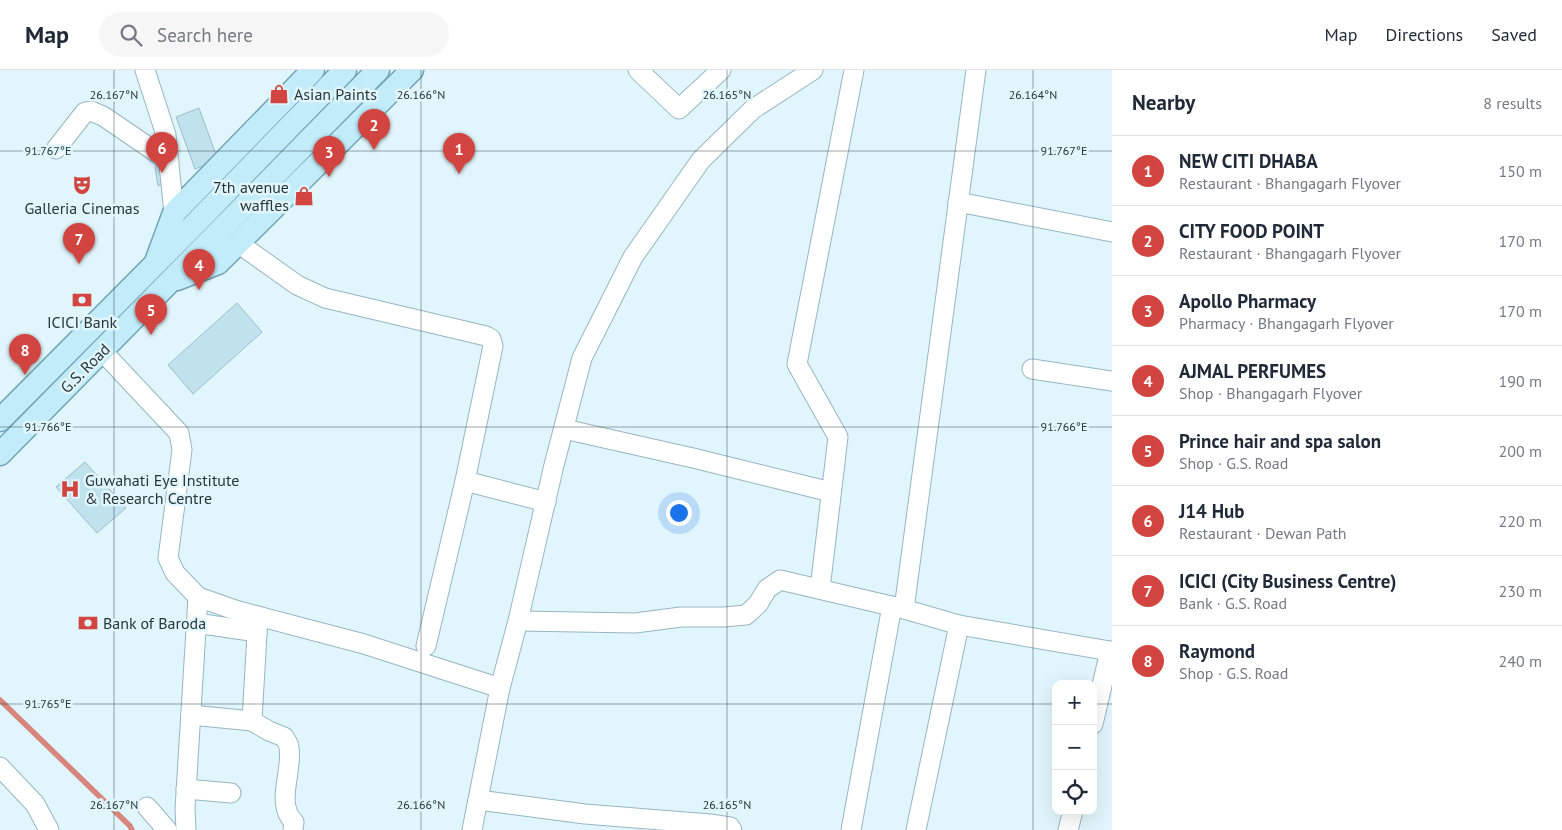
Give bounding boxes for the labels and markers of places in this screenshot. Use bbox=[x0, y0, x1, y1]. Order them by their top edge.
shop icon: Asian Paints bbox=[268, 83, 290, 105]
place label: Asian Paints bbox=[294, 84, 377, 104]
pin: 2 bbox=[358, 109, 390, 150]
pin: 6 bbox=[146, 132, 178, 173]
pin: 1 bbox=[443, 133, 475, 174]
pin: 3 bbox=[313, 136, 345, 177]
theatre icon: Galleria Cinemas bbox=[71, 174, 93, 196]
place label: 7th avenue waffles bbox=[213, 177, 289, 215]
shop icon: 7th avenue waffles bbox=[293, 185, 315, 207]
place label: Galleria Cinemas bbox=[24, 198, 140, 218]
pin: 7 bbox=[63, 223, 95, 264]
pin: 4 bbox=[183, 249, 215, 290]
bank icon: ICICI Bank bbox=[71, 289, 93, 311]
pin: 5 bbox=[135, 294, 167, 335]
place label: ICICI Bank bbox=[47, 312, 117, 332]
pin: 8 bbox=[9, 334, 41, 375]
place label: Guwahati Eye Institute & Research Centre bbox=[85, 470, 239, 508]
hospital icon: Guwahati Eye Institute & Research Centre bbox=[59, 478, 81, 500]
bank icon: Bank of Baroda bbox=[77, 612, 99, 634]
place label: Bank of Baroda bbox=[103, 613, 206, 633]

